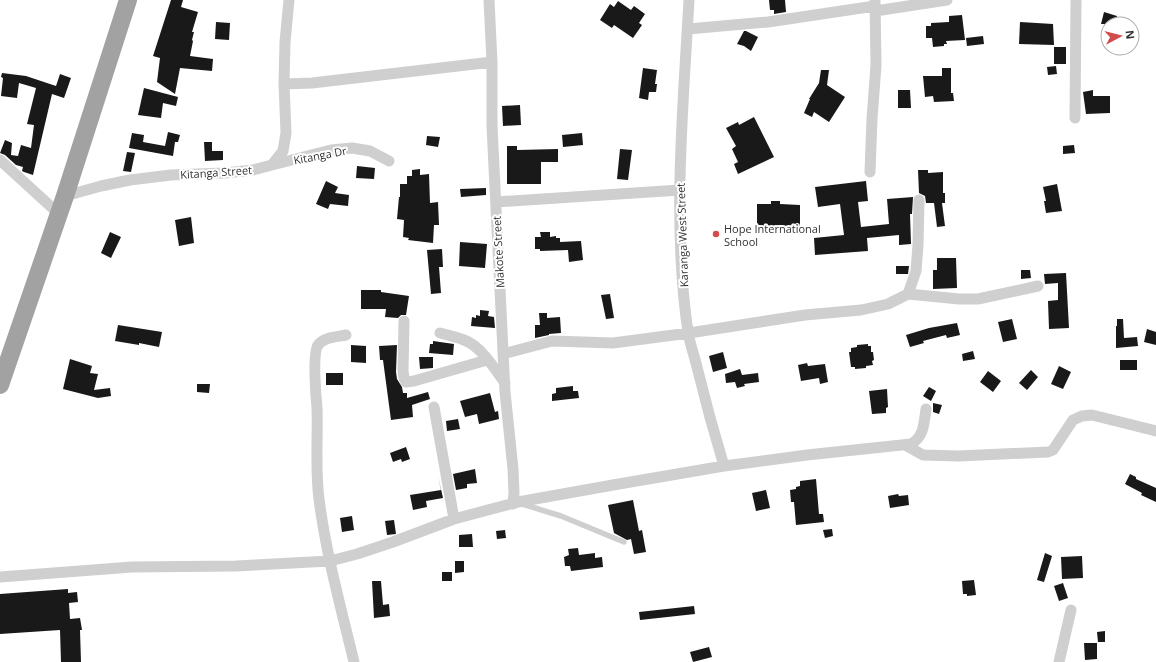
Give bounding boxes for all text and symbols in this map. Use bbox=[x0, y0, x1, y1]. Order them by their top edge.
north arrow bbox=[1100, 16, 1140, 56]
text: N bbox=[1122, 29, 1138, 40]
street label: Kitanga Dr bbox=[292, 142, 348, 167]
street label: Kitanga Street bbox=[180, 162, 252, 182]
street label: Karanga West Street bbox=[673, 183, 691, 287]
street label: Makote Street bbox=[489, 216, 507, 288]
place label: Hope International School bbox=[724, 221, 821, 249]
marker: Hope International School bbox=[711, 229, 721, 239]

